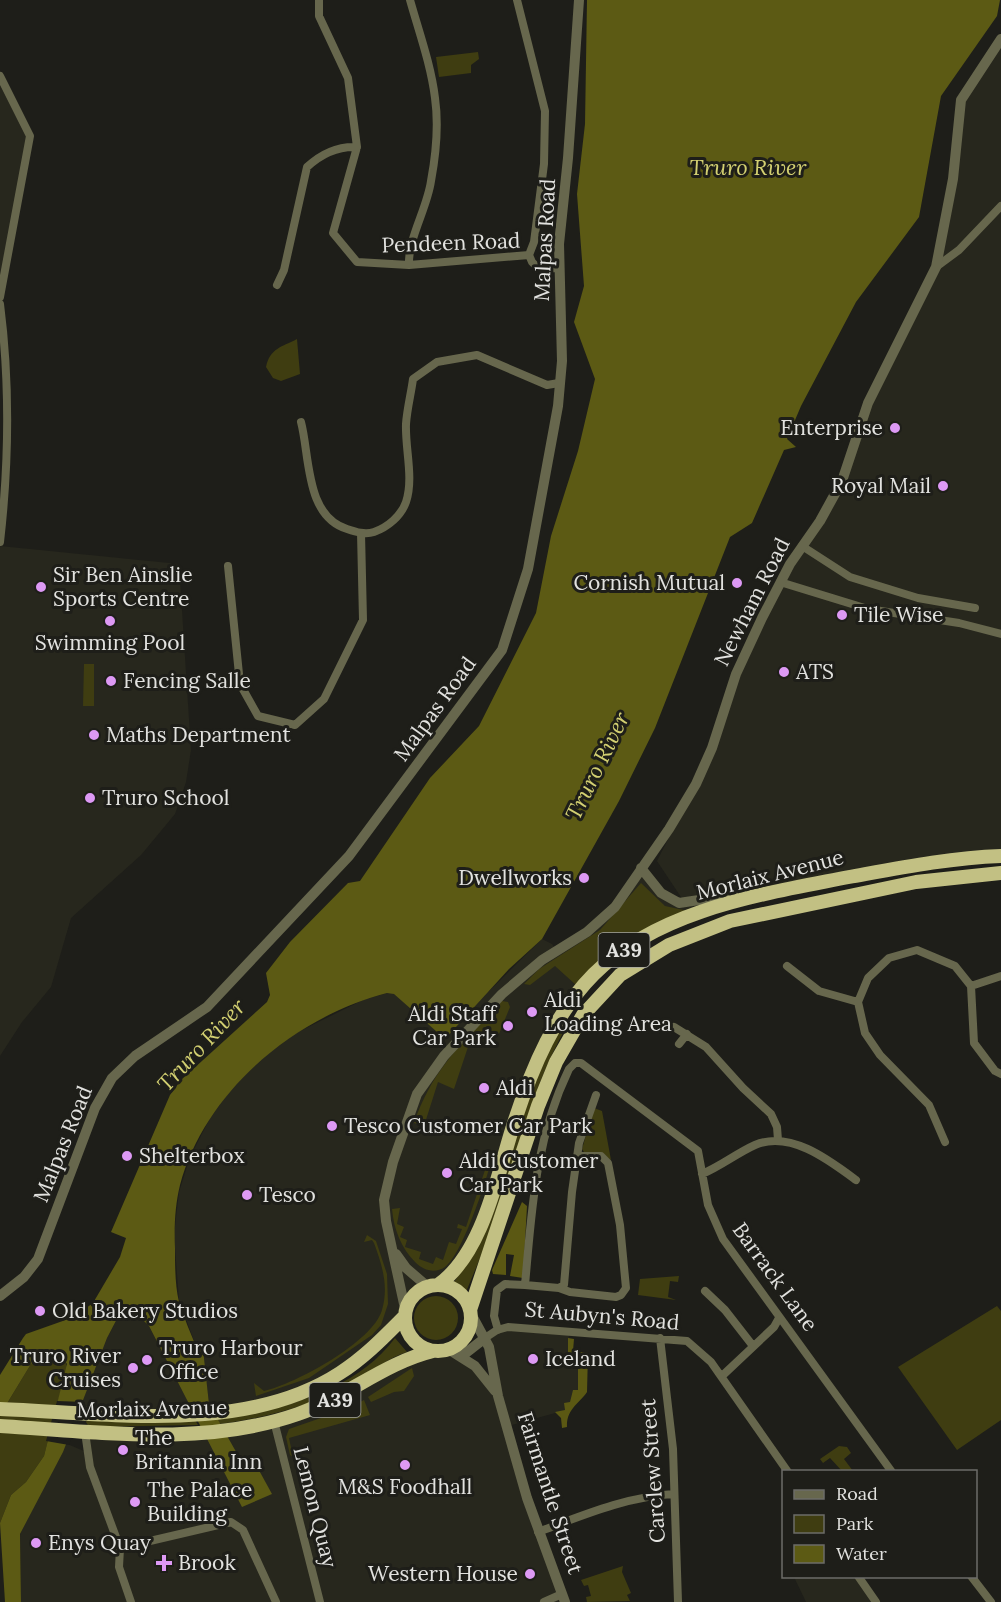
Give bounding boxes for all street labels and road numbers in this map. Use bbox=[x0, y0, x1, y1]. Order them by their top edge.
street label: Malpas Road bbox=[528, 178, 561, 302]
street label: Pendeen Road bbox=[381, 227, 521, 258]
street label: Newham Road bbox=[708, 533, 795, 670]
street label: Malpas Road bbox=[387, 651, 482, 766]
street label: Morlaix Avenue bbox=[693, 843, 846, 906]
road number: A39 bbox=[598, 933, 650, 967]
street label: Malpas Road bbox=[27, 1082, 98, 1206]
street label: Barrack Lane bbox=[727, 1217, 824, 1337]
street label: St Aubyn's Road bbox=[524, 1295, 680, 1336]
road number: A39 bbox=[310, 1383, 360, 1417]
street label: Morlaix Avenue bbox=[76, 1394, 228, 1423]
street label: Carclew Street bbox=[634, 1397, 671, 1544]
street label: Fairmantle Street bbox=[512, 1408, 590, 1578]
street label: Lemon Quay bbox=[287, 1444, 344, 1570]

